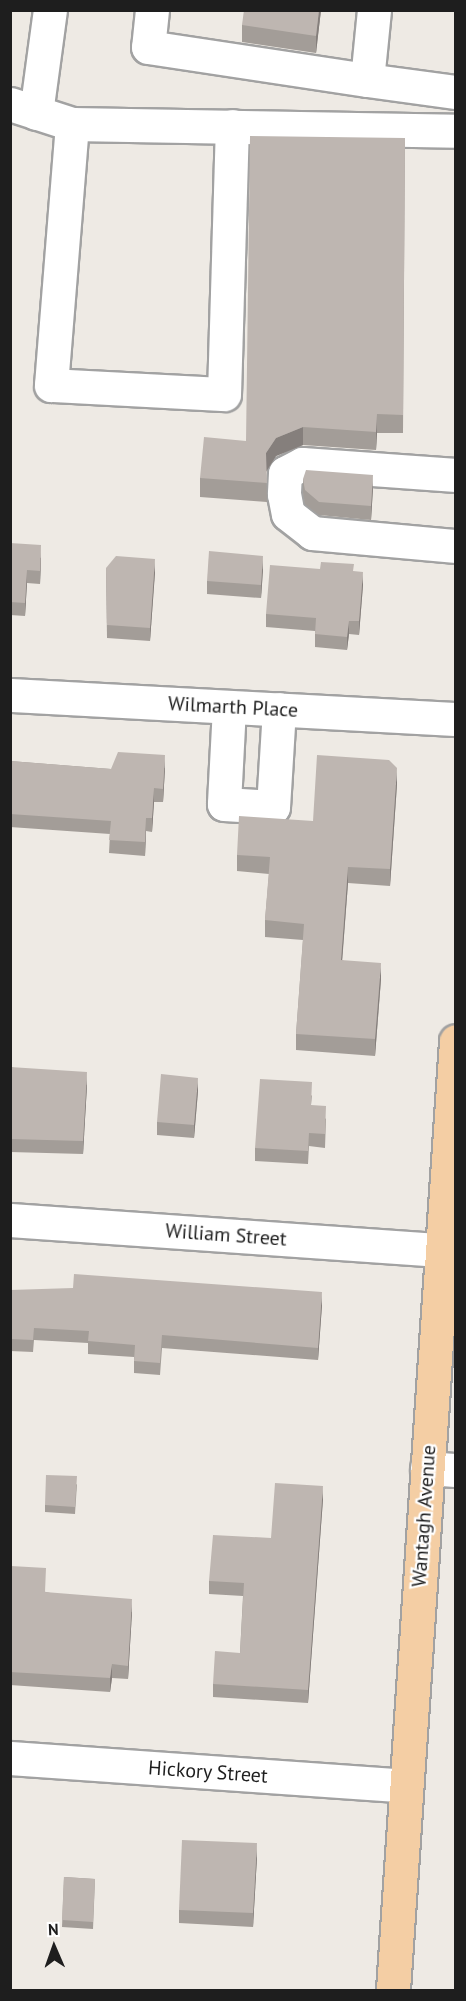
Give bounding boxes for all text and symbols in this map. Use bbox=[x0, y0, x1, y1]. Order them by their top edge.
street label: Wilmarth Place bbox=[167, 692, 299, 722]
street label: William Street bbox=[165, 1219, 287, 1251]
street label: Wantagh Avenue bbox=[407, 1444, 441, 1588]
street label: Hickory Street bbox=[147, 1756, 269, 1788]
north arrow bbox=[24, 1917, 84, 1977]
text: N bbox=[48, 1919, 59, 1939]

